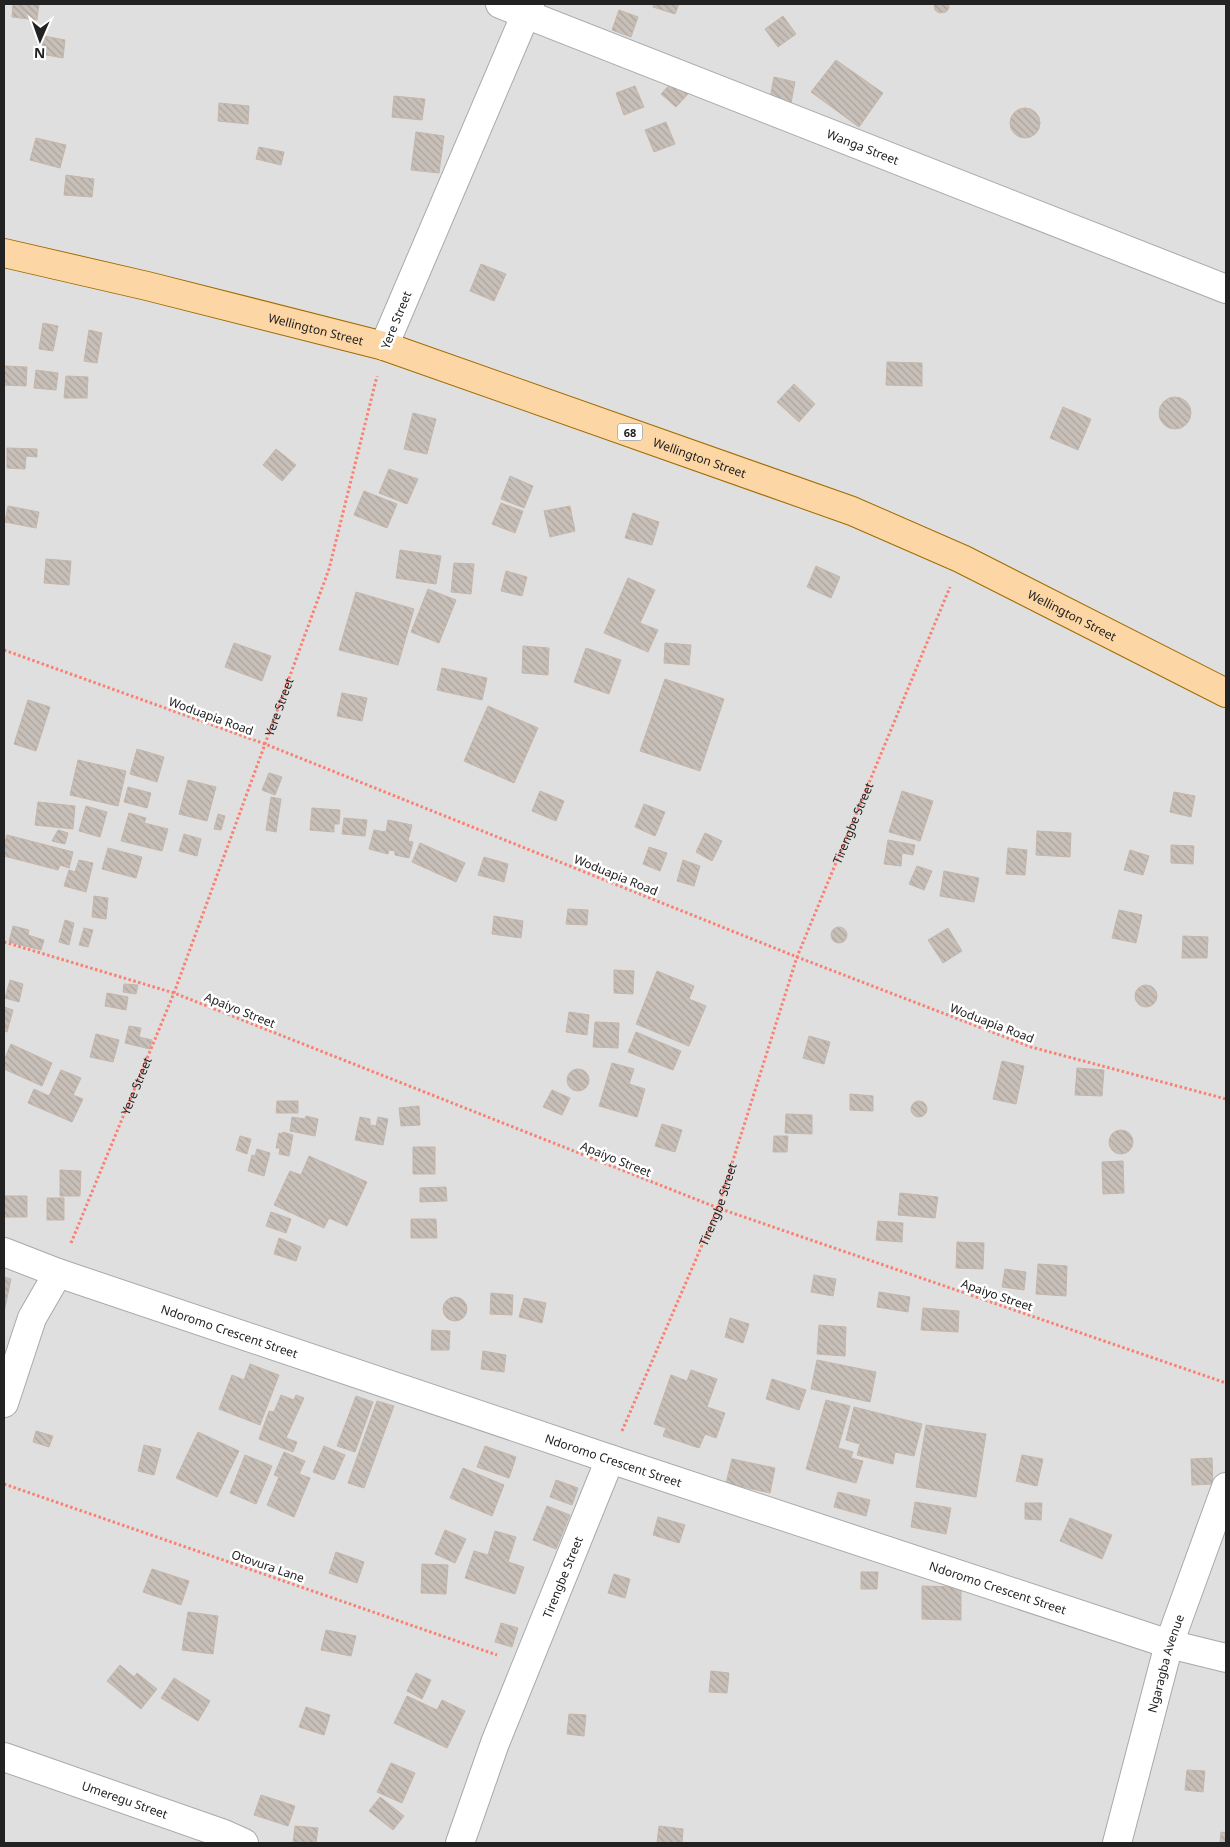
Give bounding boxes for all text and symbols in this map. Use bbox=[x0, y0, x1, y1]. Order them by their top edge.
north arrow bbox=[15, 15, 65, 65]
text: N bbox=[34, 44, 46, 63]
street label: Wanga Street bbox=[825, 125, 902, 169]
street label: Yere Street bbox=[377, 288, 416, 351]
street label: Wellington Street bbox=[267, 309, 366, 349]
road number: 68 bbox=[618, 424, 642, 441]
street label: Wellington Street bbox=[651, 433, 749, 482]
street label: Wellington Street bbox=[1025, 585, 1120, 645]
street label: Yere Street bbox=[260, 675, 297, 739]
street label: Woduapia Road bbox=[166, 693, 256, 739]
street label: Tirengbe Street bbox=[828, 779, 877, 866]
street label: Woduapia Road bbox=[572, 850, 660, 900]
street label: Apaiyo Street bbox=[202, 988, 279, 1032]
street label: Woduapia Road bbox=[947, 999, 1037, 1047]
street label: Yere Street bbox=[116, 1054, 156, 1117]
street label: Apaiyo Street bbox=[578, 1137, 655, 1181]
street label: Tirengbe Street bbox=[694, 1160, 740, 1248]
street label: Apaiyo Street bbox=[959, 1275, 1036, 1315]
street label: Ndoromo Crescent Street bbox=[159, 1300, 301, 1362]
street label: Ndoromo Crescent Street bbox=[543, 1429, 685, 1491]
street label: Tirengbe Street bbox=[538, 1533, 587, 1621]
street label: Otovura Lane bbox=[229, 1546, 307, 1586]
street label: Ndoromo Crescent Street bbox=[927, 1557, 1069, 1618]
street label: Ngaragba Avenue bbox=[1143, 1612, 1188, 1714]
street label: Umeregu Street bbox=[80, 1776, 171, 1822]

